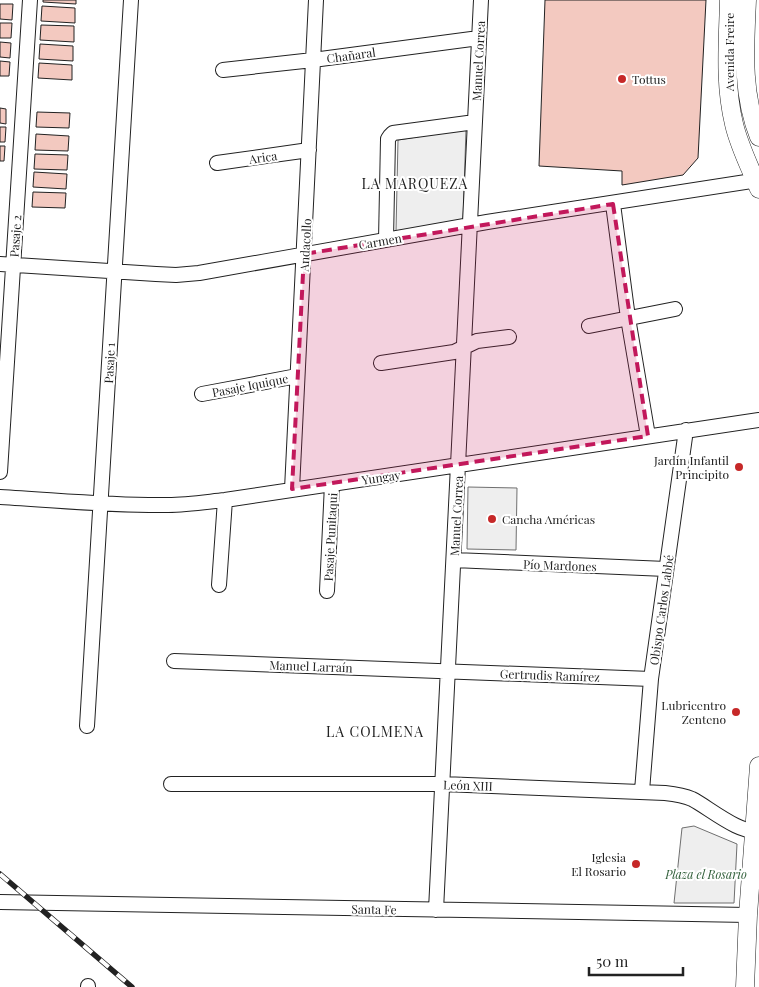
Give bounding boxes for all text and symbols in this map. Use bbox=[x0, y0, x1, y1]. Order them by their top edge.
street label: Avenida Freire bbox=[721, 13, 737, 92]
street label: Manuel Correa bbox=[468, 20, 488, 102]
street label: Chañaral bbox=[326, 44, 377, 66]
place label: Tottus bbox=[632, 71, 666, 87]
marker: Tottus bbox=[616, 73, 628, 85]
street label: Arica bbox=[247, 147, 278, 167]
district label: LA MARQUEZA bbox=[362, 174, 468, 193]
street label: Pasaje 2 bbox=[6, 214, 24, 258]
street label: Andacollo bbox=[296, 218, 314, 273]
street label: Carmen bbox=[357, 229, 403, 253]
street label: Pasaje 1 bbox=[100, 342, 118, 384]
street label: Pasaje Iquique bbox=[210, 370, 290, 400]
place label: Jardín Infantil Principito bbox=[653, 452, 730, 482]
marker: Jardín Infantil Principito bbox=[733, 461, 745, 473]
street label: Yungay bbox=[360, 466, 401, 488]
street label: Manuel Correa bbox=[446, 475, 466, 557]
street label: Pasaje Punitaqui bbox=[320, 492, 340, 582]
place label: Cancha Américas bbox=[502, 511, 595, 527]
marker: Cancha Américas bbox=[486, 513, 498, 525]
street label: Obispo Carlos Labbé bbox=[645, 554, 677, 666]
street label: Pío Mardones bbox=[523, 556, 597, 574]
street label: Manuel Larraín bbox=[269, 657, 353, 675]
street label: Gertrudis Ramírez bbox=[500, 665, 601, 685]
place label: Lubricentro Zenteno bbox=[661, 697, 726, 727]
marker: Lubricentro Zenteno bbox=[730, 706, 742, 718]
district label: LA COLMENA bbox=[326, 722, 424, 741]
street label: León XIII bbox=[443, 776, 493, 794]
place label: Iglesia El Rosario bbox=[571, 849, 626, 879]
marker: Iglesia El Rosario bbox=[630, 858, 642, 870]
park label: Plaza el Rosario bbox=[664, 866, 747, 882]
street label: Santa Fe bbox=[351, 901, 397, 917]
scale bar bbox=[589, 944, 683, 976]
text: 50 m bbox=[596, 951, 629, 971]

